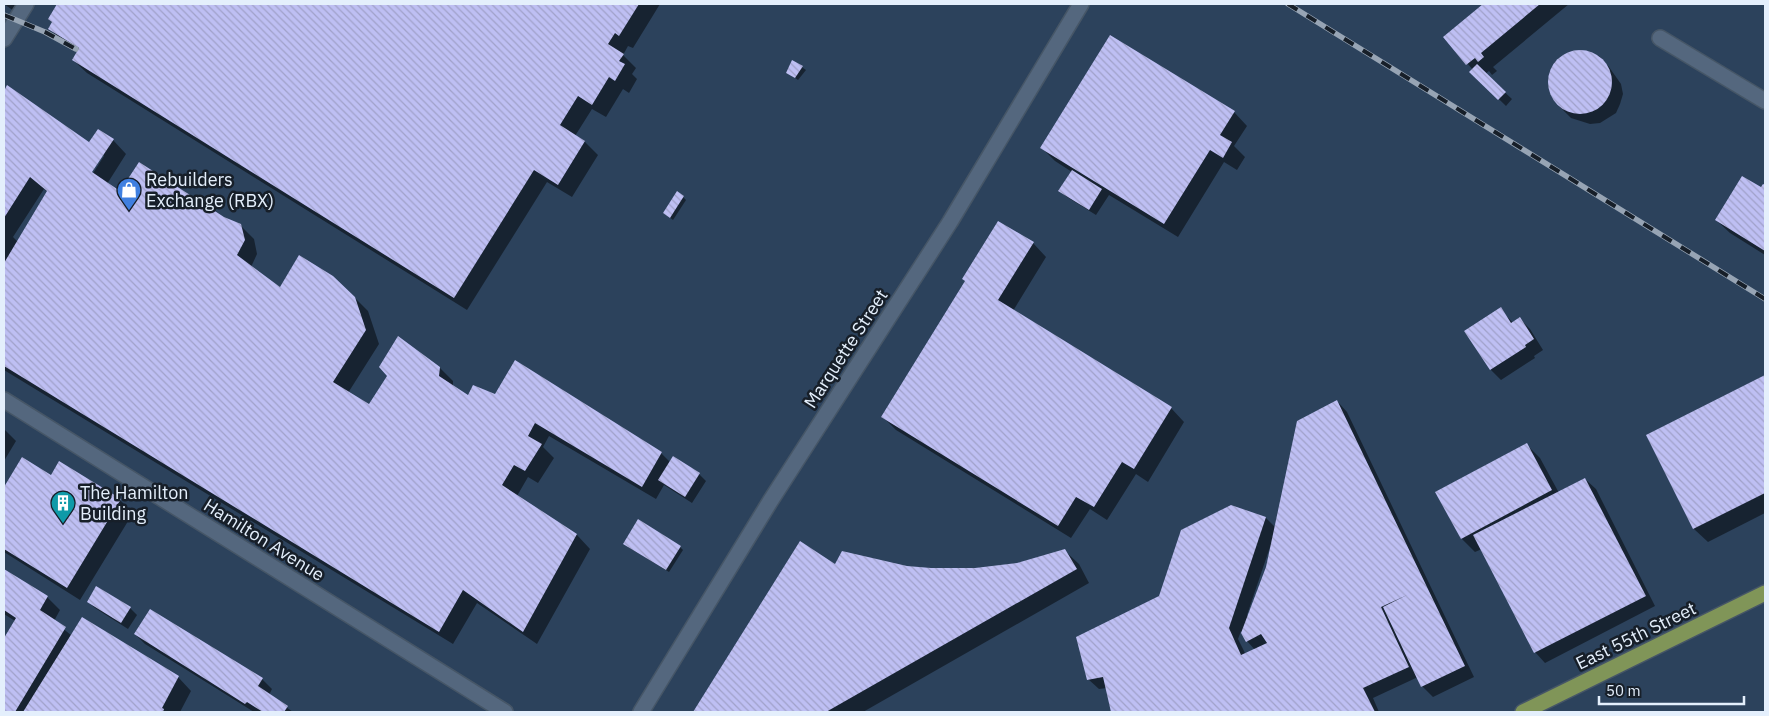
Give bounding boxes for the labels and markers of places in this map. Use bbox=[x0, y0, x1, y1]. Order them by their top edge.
place label: Rebuilders Exchange (RBX) bbox=[146, 168, 274, 212]
shop icon: Rebuilders Exchange (RBX) bbox=[116, 177, 142, 211]
place label: The Hamilton Building bbox=[80, 481, 189, 525]
building icon: The Hamilton Building bbox=[50, 490, 76, 524]

